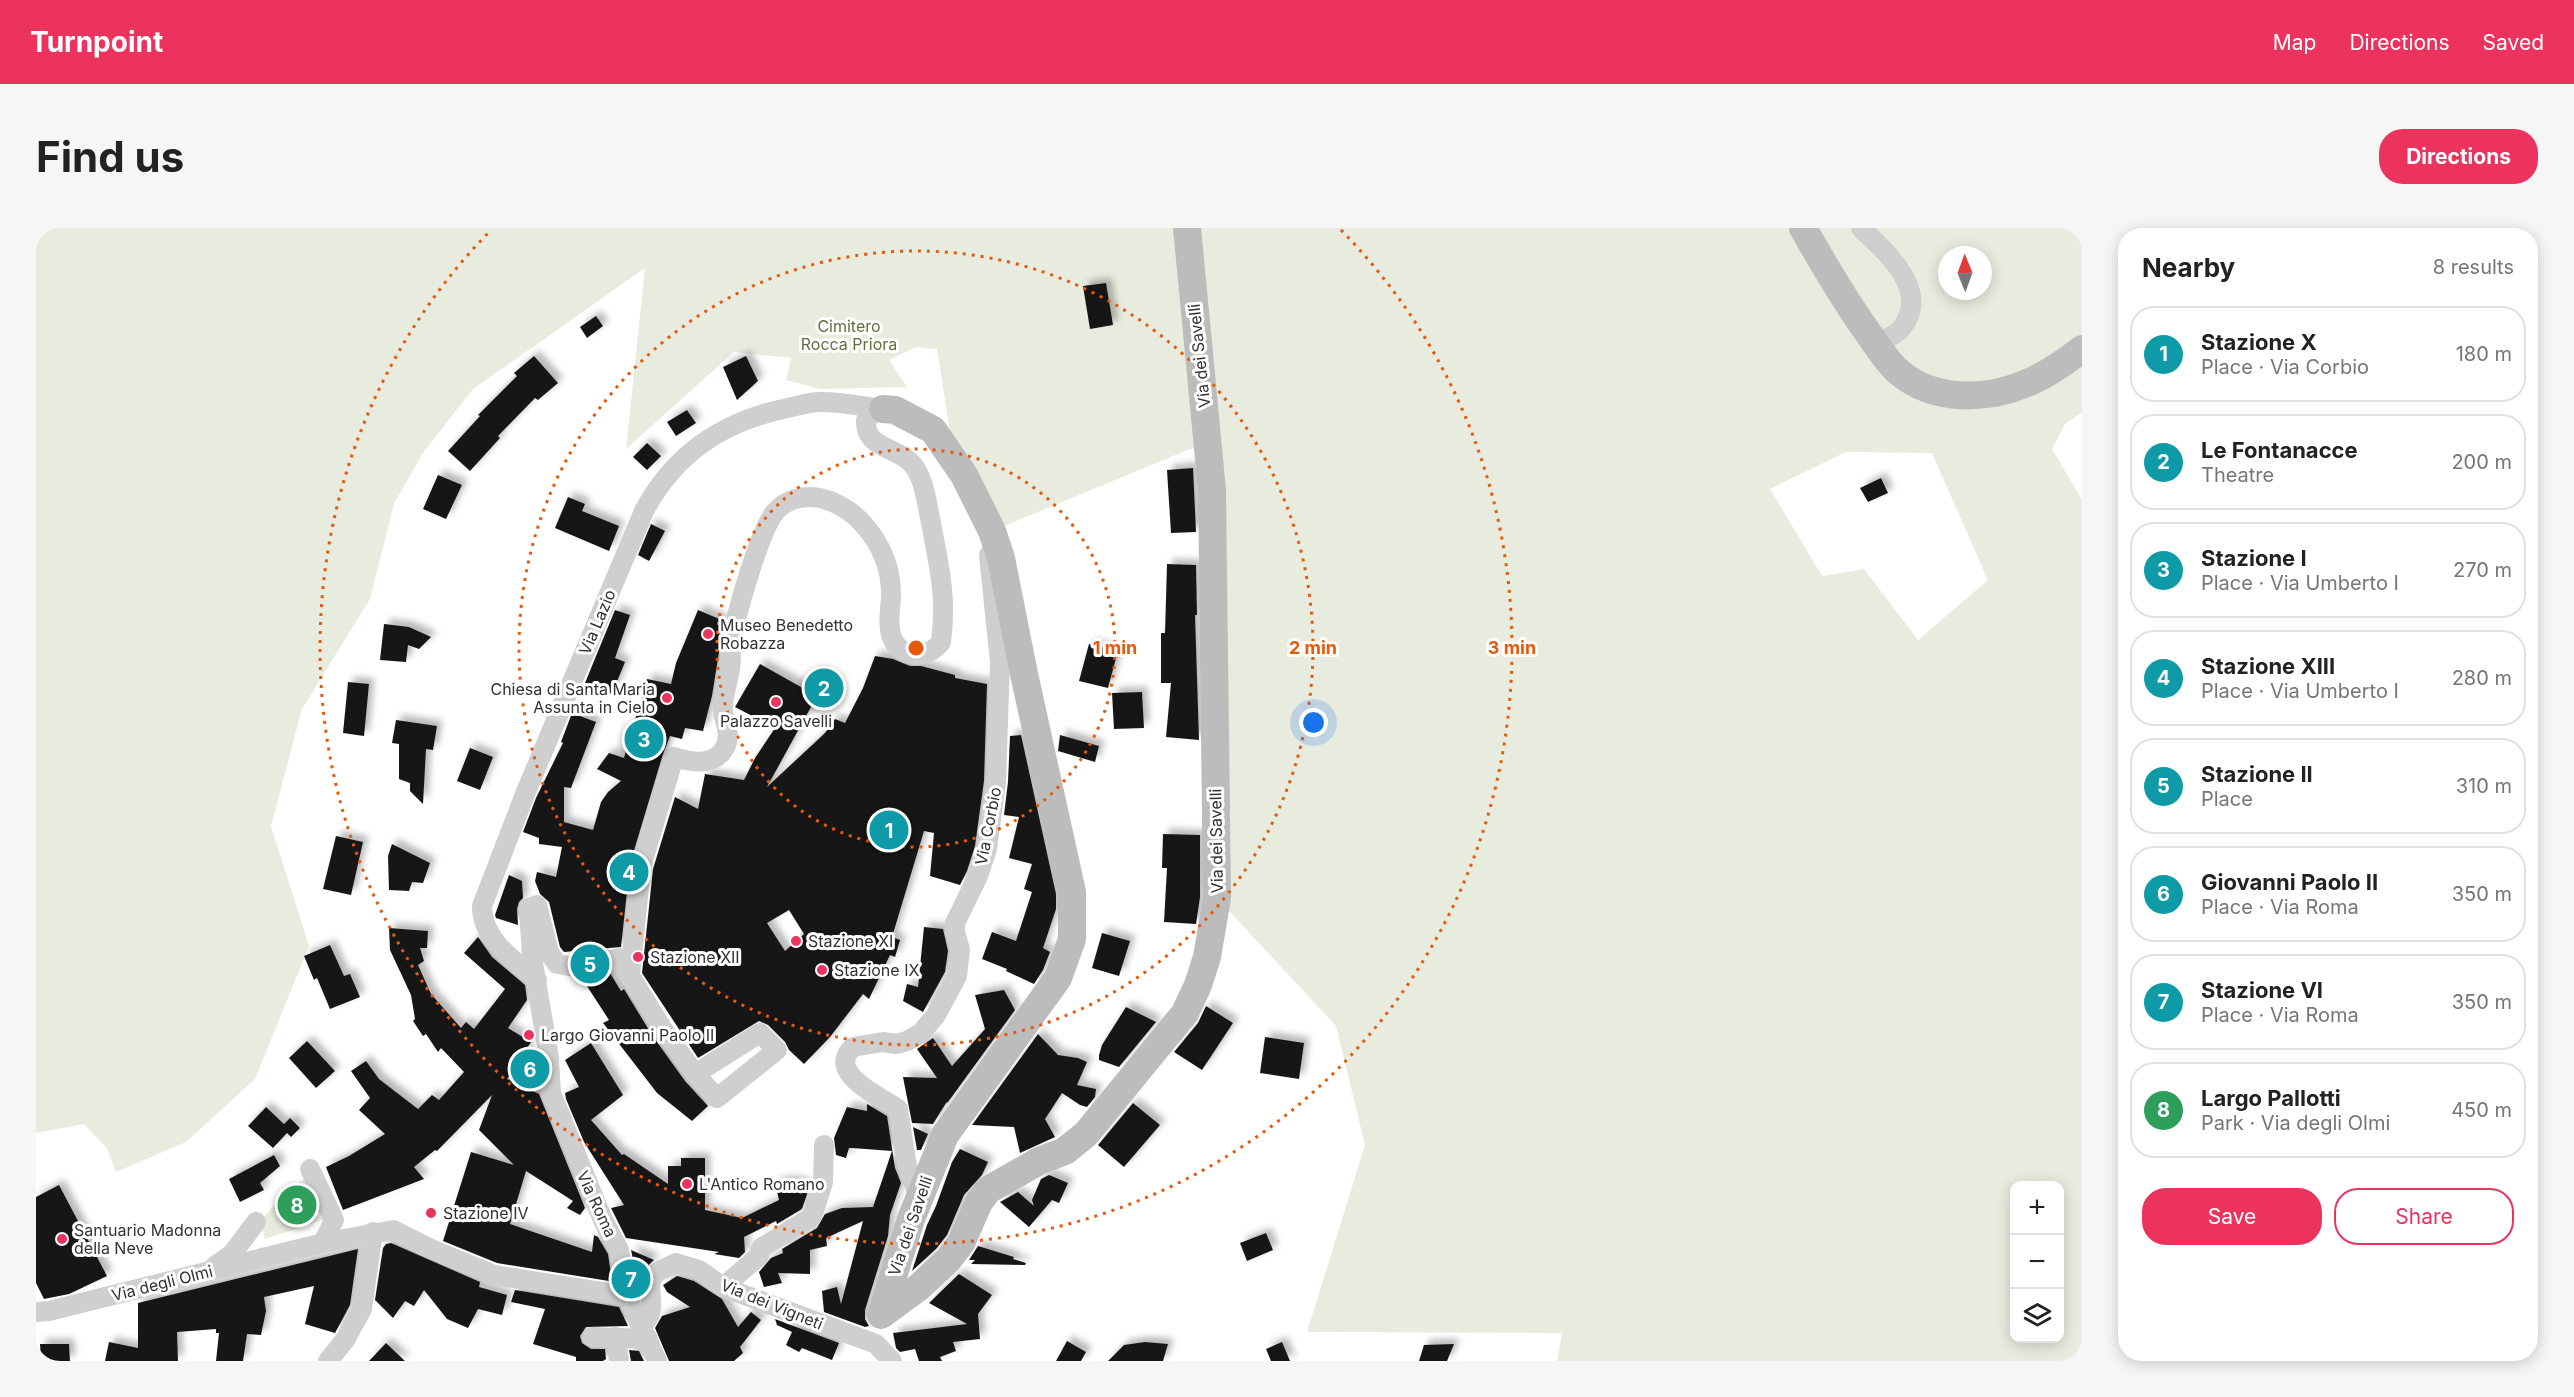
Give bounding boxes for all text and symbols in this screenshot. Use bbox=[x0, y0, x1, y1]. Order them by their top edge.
text: Turnpoint bbox=[30, 25, 163, 59]
text: Map bbox=[2273, 30, 2316, 55]
text: Directions bbox=[2349, 30, 2450, 55]
text: Saved bbox=[2483, 30, 2544, 55]
button: Directions bbox=[2379, 129, 2538, 184]
text: Find us bbox=[36, 131, 184, 182]
north arrow bbox=[1938, 246, 1992, 300]
text: Nearby bbox=[2142, 252, 2235, 283]
text: 8 results bbox=[2433, 255, 2514, 279]
street label: Via dei Savelli bbox=[1184, 303, 1214, 409]
park label: Cimitero Rocca Priora bbox=[801, 316, 897, 354]
text: Stazione X bbox=[2201, 329, 2317, 355]
text: 1 bbox=[2159, 342, 2168, 366]
text: 180 m bbox=[2456, 342, 2512, 366]
text: Place · Via Corbio bbox=[2201, 355, 2369, 379]
text: Le Fontanacce bbox=[2201, 437, 2358, 463]
text: 2 bbox=[2157, 450, 2170, 474]
text: 200 m bbox=[2451, 450, 2512, 474]
text: Theatre bbox=[2201, 463, 2274, 487]
text: Stazione I bbox=[2201, 545, 2307, 571]
text: 3 bbox=[2157, 558, 2170, 582]
text: 270 m bbox=[2453, 558, 2512, 582]
text: Place · Via Umberto I bbox=[2201, 571, 2399, 595]
street label: Via Lazio bbox=[574, 586, 620, 658]
place label: Museo Benedetto Robazza bbox=[720, 615, 853, 653]
marker: Museo Benedetto Robazza bbox=[701, 627, 715, 641]
text: 1 min bbox=[1093, 637, 1137, 658]
text: 2 min bbox=[1289, 637, 1337, 658]
text: 3 min bbox=[1488, 637, 1536, 658]
centre of rings bbox=[906, 638, 926, 658]
text: Stazione XIII bbox=[2201, 653, 2335, 679]
pin: 2 bbox=[804, 666, 844, 710]
text: 4 bbox=[2157, 666, 2170, 690]
text: 280 m bbox=[2452, 666, 2512, 690]
place label: Chiesa di Santa Maria Assunta in Cielo bbox=[490, 679, 655, 717]
text: Place · Via Umberto I bbox=[2201, 679, 2399, 703]
marker: Chiesa di Santa Maria Assunta in Cielo bbox=[660, 691, 674, 705]
marker: Palazzo Savelli bbox=[769, 695, 783, 709]
your location bbox=[1299, 708, 1328, 737]
place label: Palazzo Savelli bbox=[720, 711, 832, 731]
pin: 3 bbox=[624, 716, 664, 762]
text: Stazione II bbox=[2201, 761, 2313, 787]
text: 5 bbox=[2157, 774, 2170, 798]
text: 310 m bbox=[2456, 774, 2512, 798]
street label: Via Corbio bbox=[971, 785, 1005, 867]
text: Place bbox=[2201, 787, 2253, 811]
street label: Via dei Savelli bbox=[1205, 789, 1227, 893]
pin: 1 bbox=[870, 808, 908, 852]
pin: 4 bbox=[610, 850, 648, 894]
text: Giovanni Paolo II bbox=[2201, 869, 2378, 895]
text: 6 bbox=[2157, 882, 2170, 906]
text: 350 m bbox=[2452, 882, 2512, 906]
text: Place · Via Roma bbox=[2201, 895, 2359, 919]
place label: Stazione XI bbox=[808, 931, 893, 951]
marker: Stazione XI bbox=[789, 934, 803, 948]
pin: 5 bbox=[570, 942, 610, 986]
place label: Stazione XII bbox=[650, 947, 740, 967]
marker: Stazione XII bbox=[631, 950, 645, 964]
place label: Stazione IX bbox=[834, 960, 919, 980]
marker: Stazione IX bbox=[815, 963, 829, 977]
text: Stazione VI bbox=[2201, 977, 2323, 1003]
text: 7 bbox=[2158, 990, 2169, 1014]
text: 350 m bbox=[2452, 990, 2512, 1014]
text: Place · Via Roma bbox=[2201, 1003, 2359, 1027]
place label: Largo Giovanni Paolo II bbox=[541, 1025, 714, 1045]
marker: Largo Giovanni Paolo II bbox=[522, 1028, 536, 1042]
pin: 6 bbox=[510, 1046, 550, 1092]
text: Largo Pallotti bbox=[2201, 1085, 2341, 1111]
text: 8 bbox=[2157, 1098, 2170, 1122]
text: 450 m bbox=[2451, 1098, 2512, 1122]
text: Park · Via degli Olmi bbox=[2201, 1111, 2390, 1135]
street label: Via Roma bbox=[573, 1168, 621, 1240]
street label: Via dei Savelli bbox=[884, 1173, 936, 1279]
place label: L'Antico Romano bbox=[699, 1174, 825, 1194]
marker: L'Antico Romano bbox=[680, 1177, 694, 1191]
map controls bbox=[2010, 1181, 2064, 1343]
button: + bbox=[2010, 1181, 2064, 1235]
pin: 8 bbox=[278, 1182, 316, 1228]
button: Save bbox=[2142, 1188, 2322, 1245]
button: Share bbox=[2334, 1188, 2514, 1245]
place label: Stazione IV bbox=[443, 1203, 528, 1223]
marker: Stazione IV bbox=[424, 1206, 438, 1220]
place label: Santuario Madonna della Neve bbox=[74, 1220, 221, 1258]
marker: Santuario Madonna della Neve bbox=[55, 1232, 69, 1246]
button: − bbox=[2010, 1235, 2064, 1289]
pin: 7 bbox=[612, 1256, 650, 1302]
street label: Via degli Olmi bbox=[109, 1261, 215, 1305]
street label: Via dei Vigneti bbox=[718, 1274, 826, 1334]
button: layers bbox=[2010, 1289, 2064, 1343]

